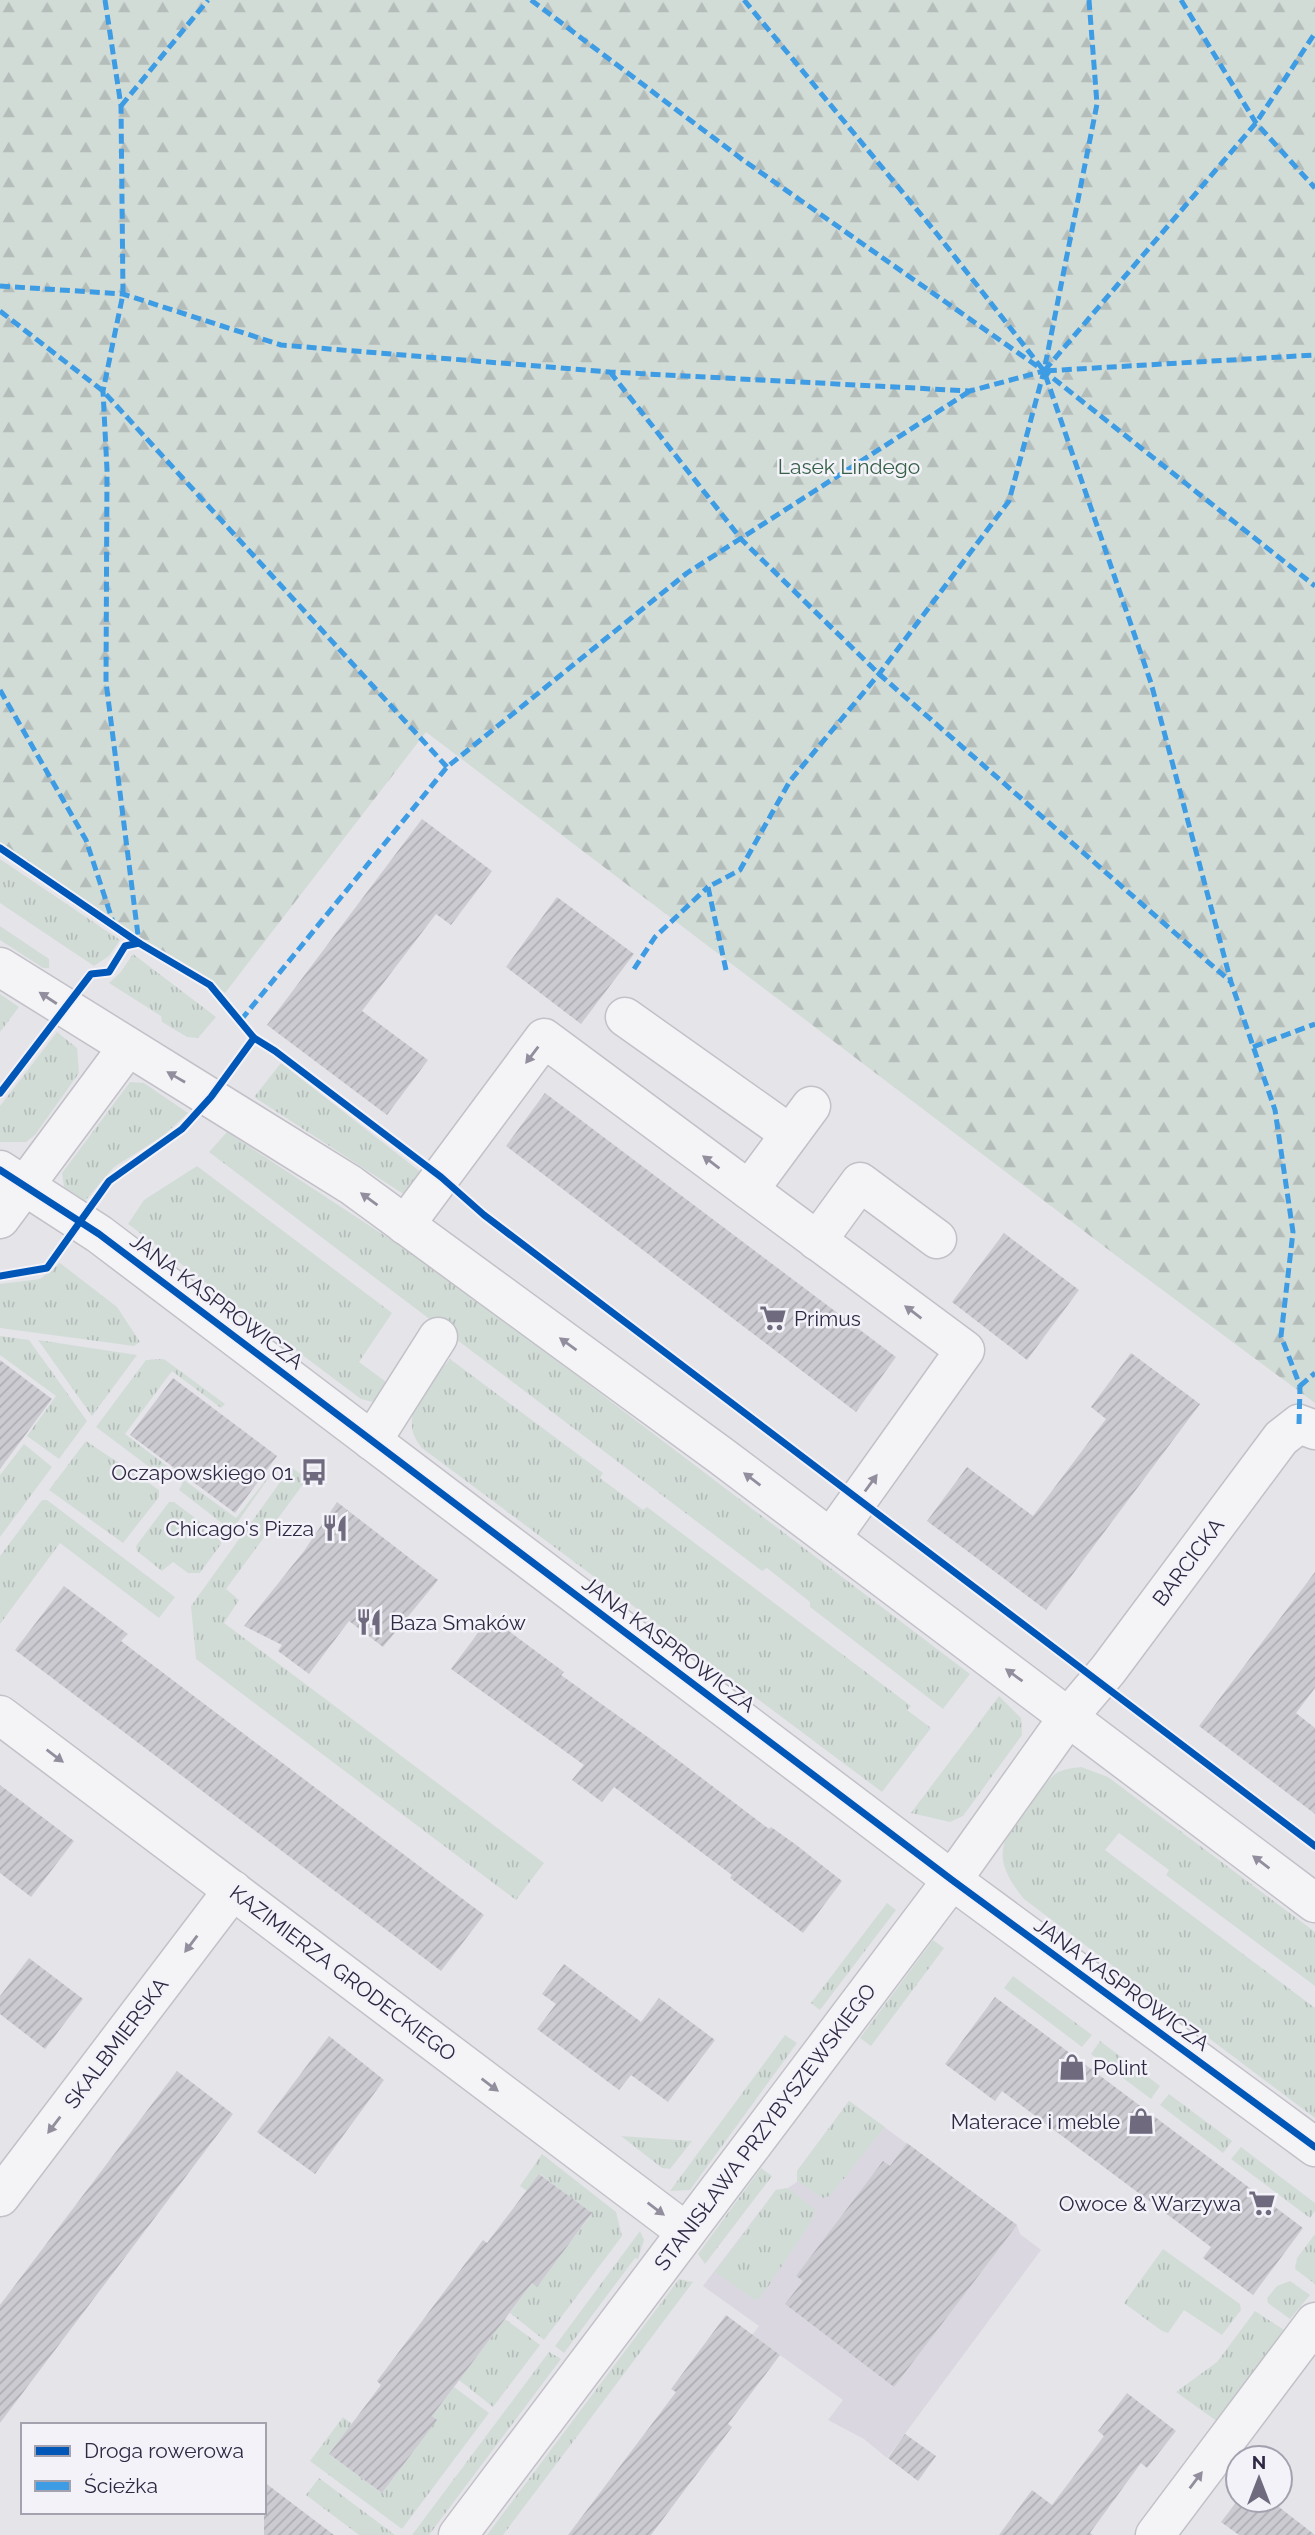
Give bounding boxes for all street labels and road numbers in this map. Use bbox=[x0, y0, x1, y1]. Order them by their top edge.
street label: JANA KASPROWICZA bbox=[126, 1228, 308, 1374]
street label: BARCICKA bbox=[1147, 1513, 1229, 1611]
street label: JANA KASPROWICZA bbox=[578, 1571, 760, 1717]
street label: KAZIMIERZA GRODECKIEGO bbox=[225, 1880, 461, 2066]
street label: JANA KASPROWICZA bbox=[1030, 1912, 1214, 2056]
street label: SKALBMIERSKA bbox=[59, 1973, 173, 2113]
street label: STANISŁAWA PRZYBYSZEWSKIEGO bbox=[649, 1979, 881, 2275]

